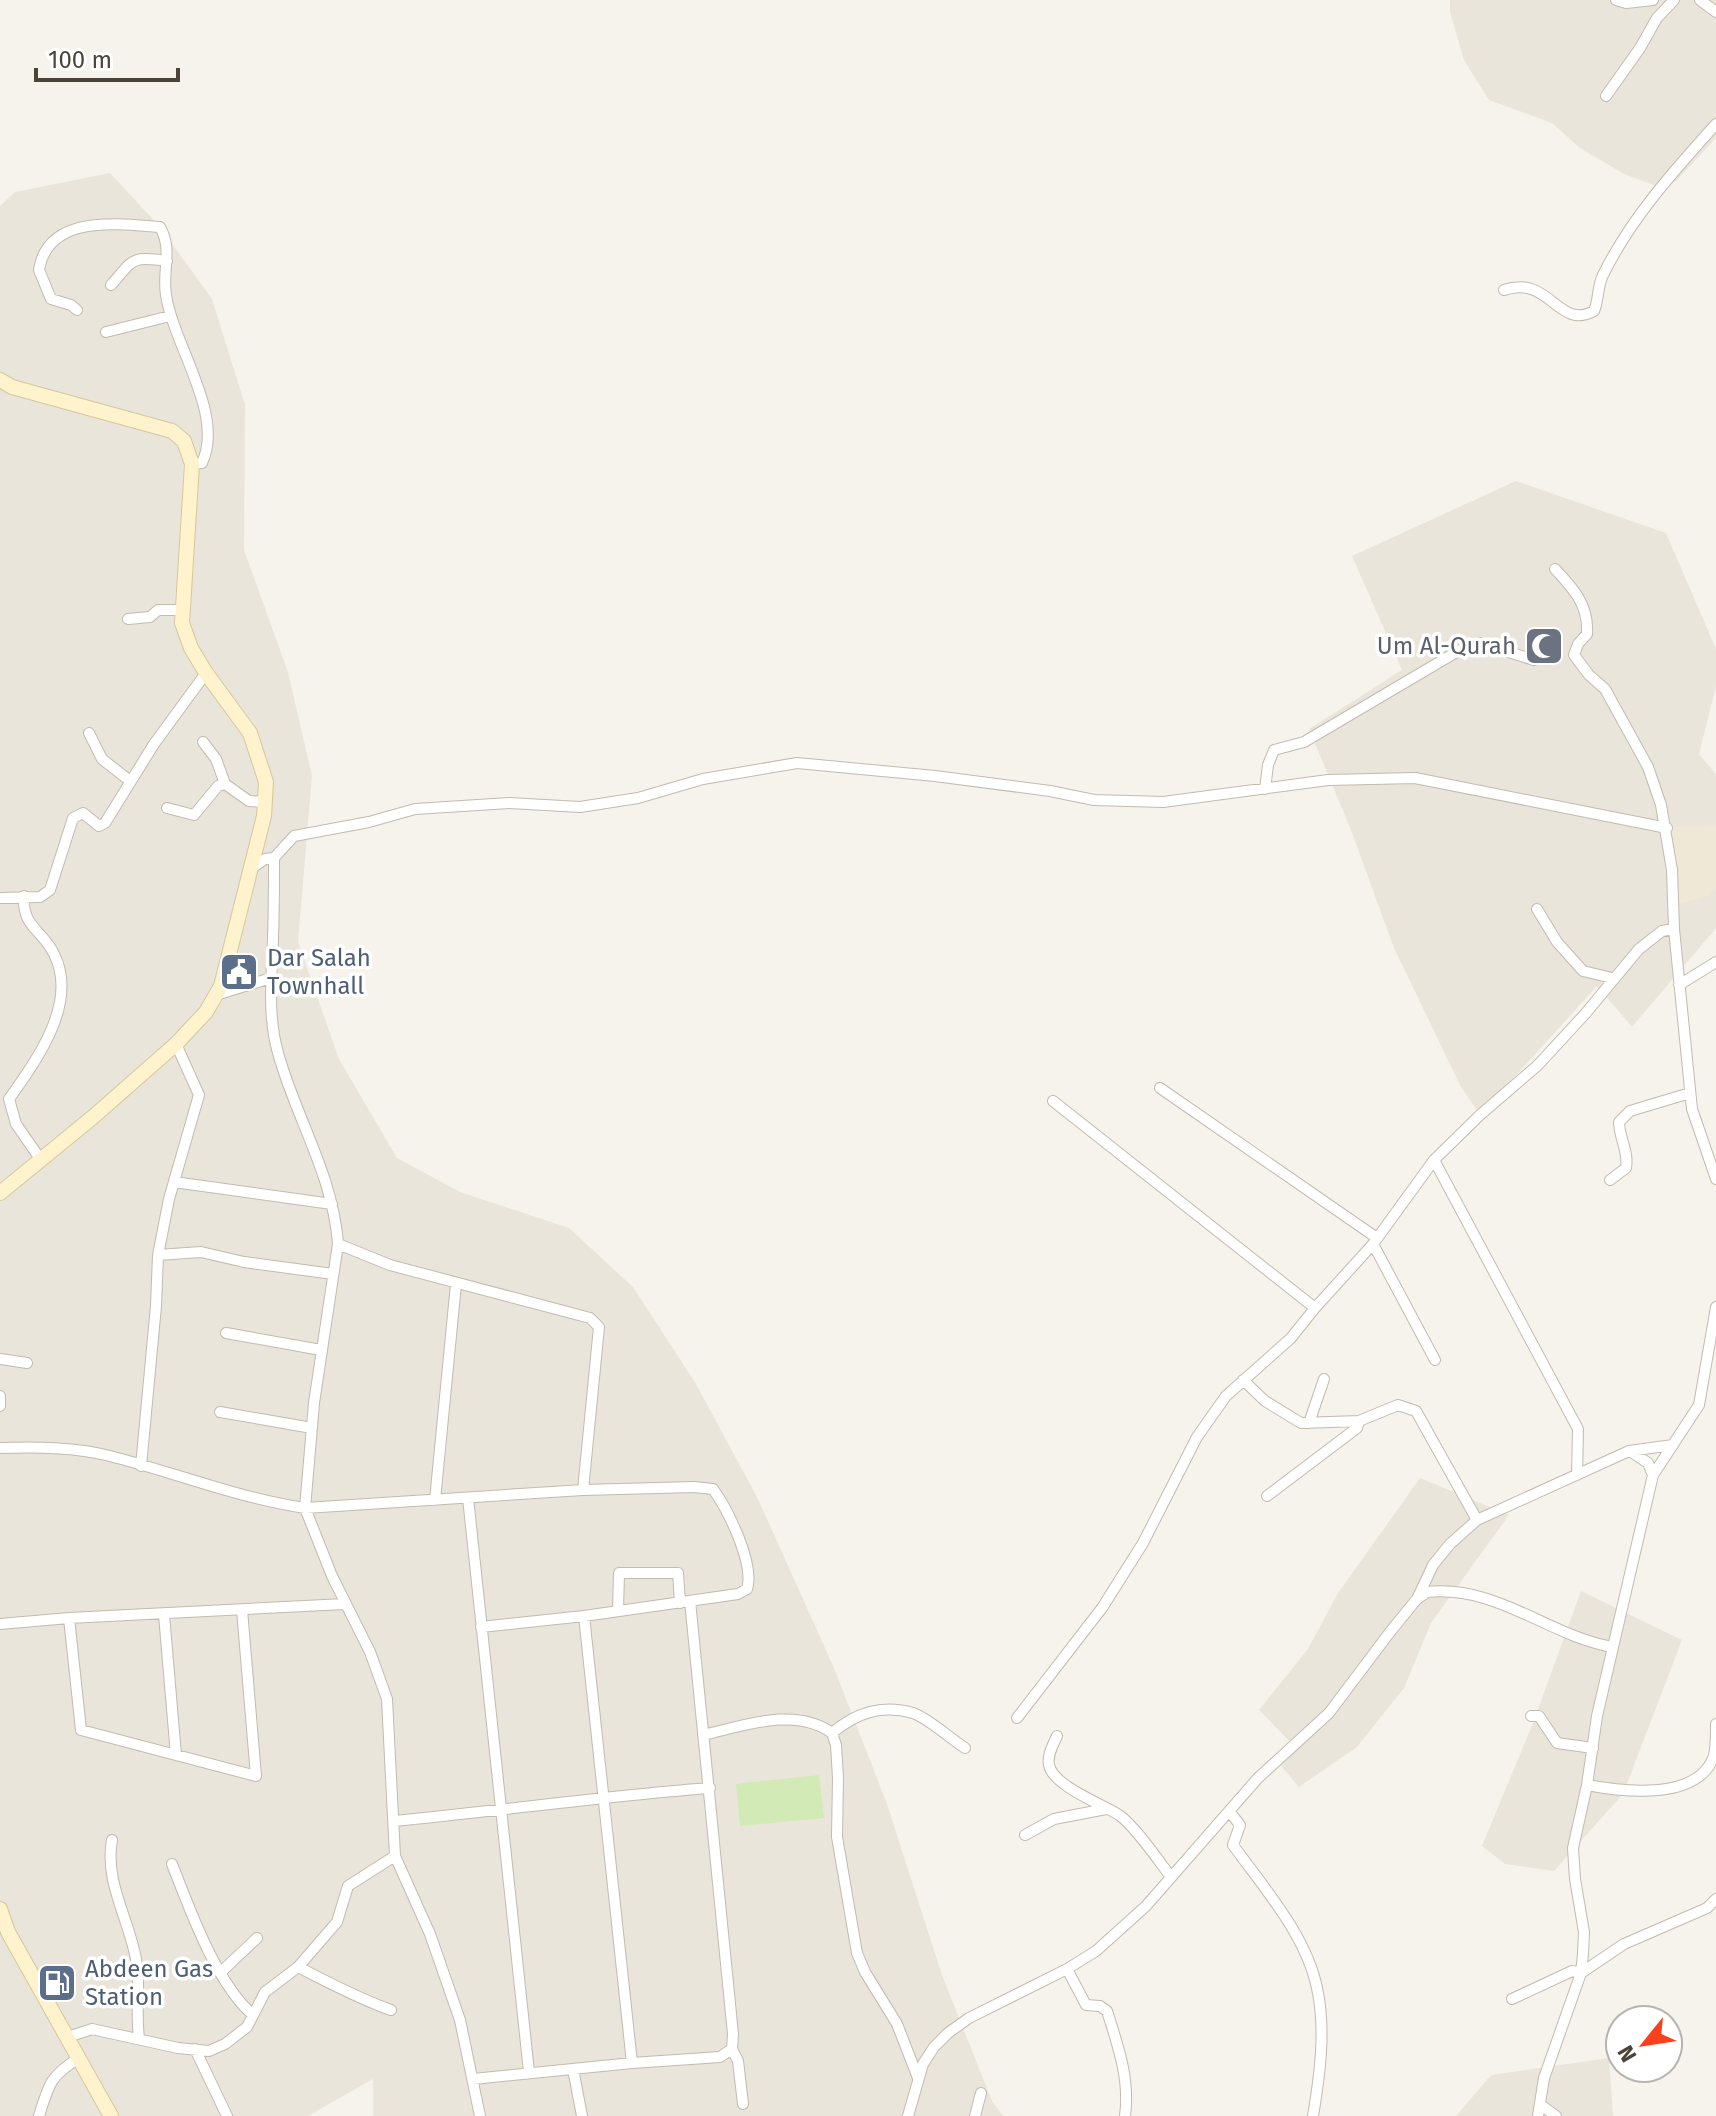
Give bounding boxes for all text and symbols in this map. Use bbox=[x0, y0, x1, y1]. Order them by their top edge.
scale bar bbox=[36, 32, 178, 82]
text: 100 m bbox=[48, 46, 112, 74]
mosque icon: Um Al-Qurah bbox=[1523, 625, 1565, 667]
place label: Um Al-Qurah bbox=[1377, 632, 1516, 660]
place label: Dar Salah Townhall bbox=[267, 944, 371, 1000]
public building icon: Dar Salah Townhall bbox=[218, 951, 260, 993]
place label: Abdeen Gas Station bbox=[85, 1955, 213, 2011]
fuel station icon: Abdeen Gas Station bbox=[36, 1962, 78, 2004]
north arrow bbox=[1604, 2004, 1684, 2084]
text: N bbox=[1612, 2041, 1642, 2067]

